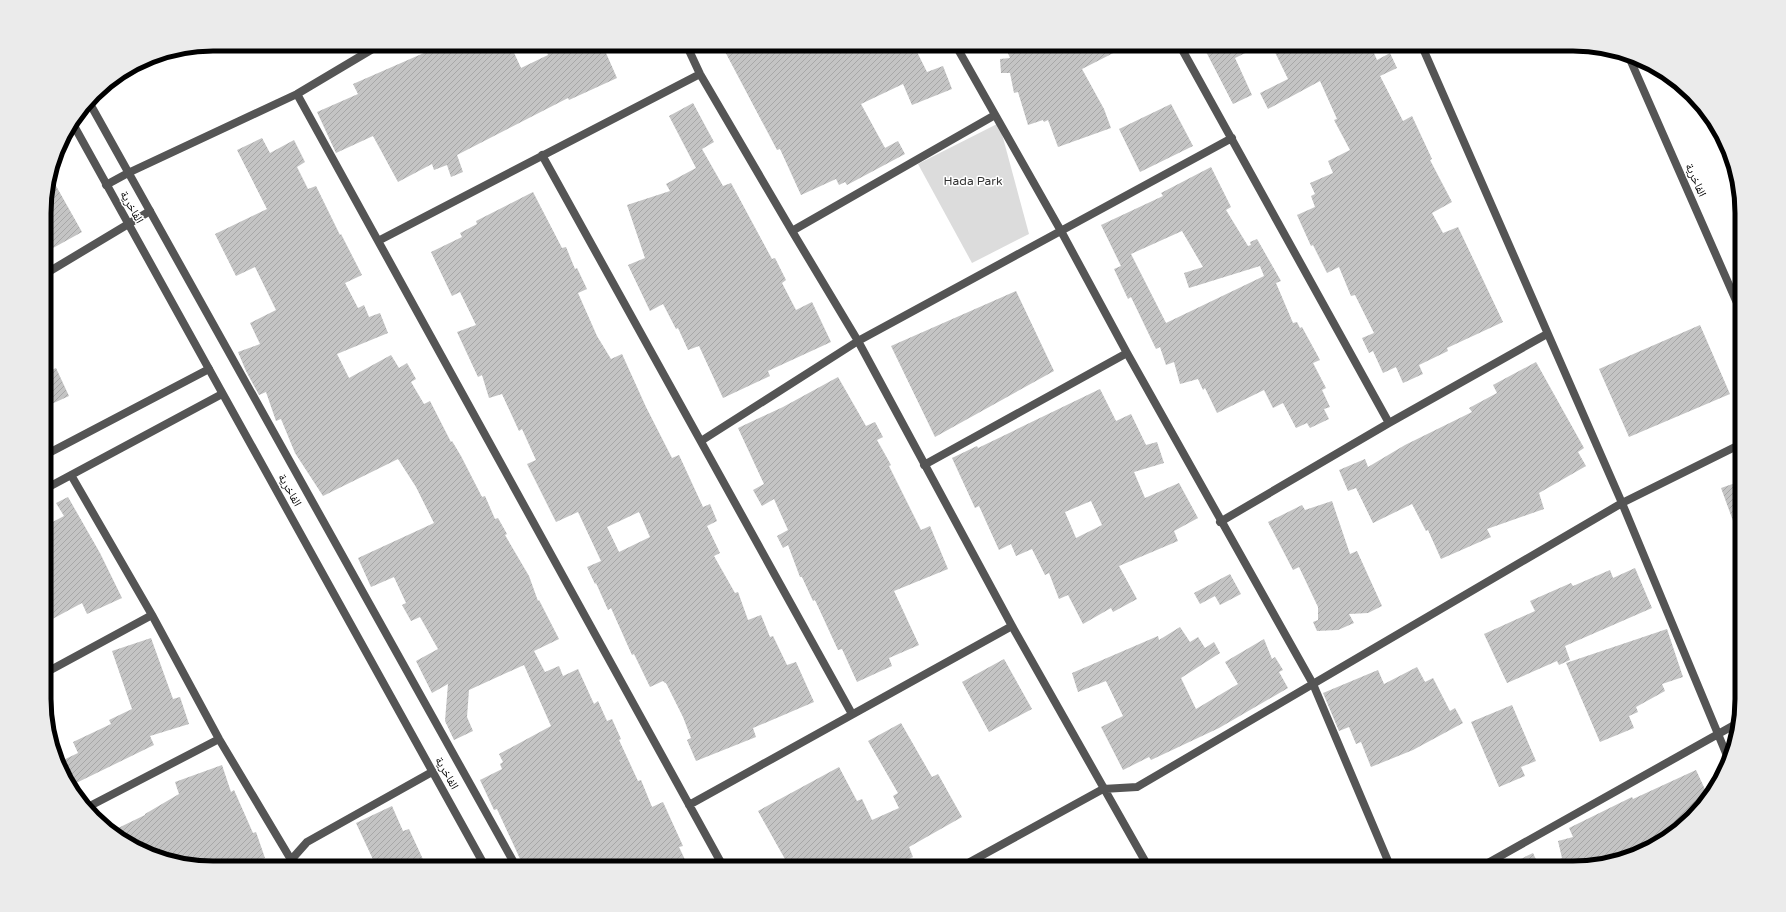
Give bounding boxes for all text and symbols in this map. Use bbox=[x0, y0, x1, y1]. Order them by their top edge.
street label: الفاخرية bbox=[1682, 161, 1710, 199]
park label: Hada Park bbox=[944, 174, 1003, 188]
street label: الفاخرية bbox=[117, 188, 147, 226]
street label: الفاخرية bbox=[275, 471, 305, 509]
street label: الفاخرية bbox=[432, 754, 462, 792]

